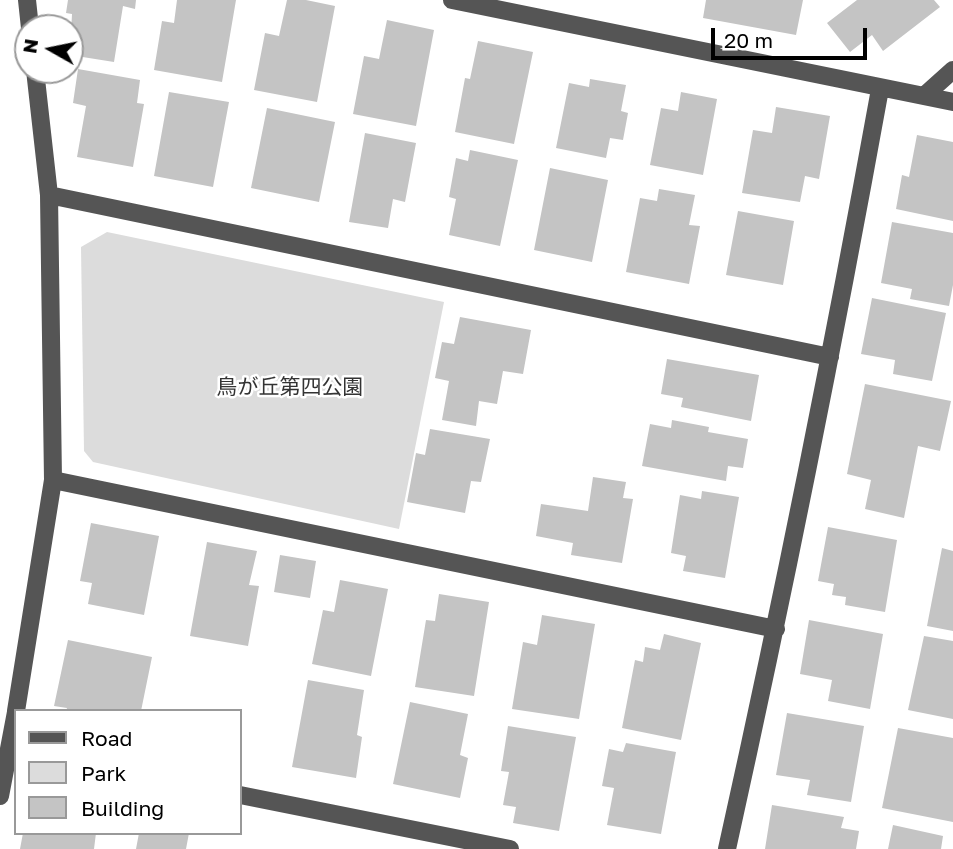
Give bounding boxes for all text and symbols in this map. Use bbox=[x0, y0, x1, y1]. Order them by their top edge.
north arrow bbox=[14, 14, 84, 84]
scale bar bbox=[715, 14, 871, 58]
text: 20 m bbox=[724, 27, 773, 53]
text: N bbox=[17, 37, 42, 55]
park label: 鳥が丘第四公園 bbox=[217, 374, 363, 400]
legend bbox=[14, 709, 242, 835]
text: Road bbox=[81, 725, 132, 751]
text: Park bbox=[81, 760, 126, 786]
text: Building bbox=[81, 795, 164, 821]

